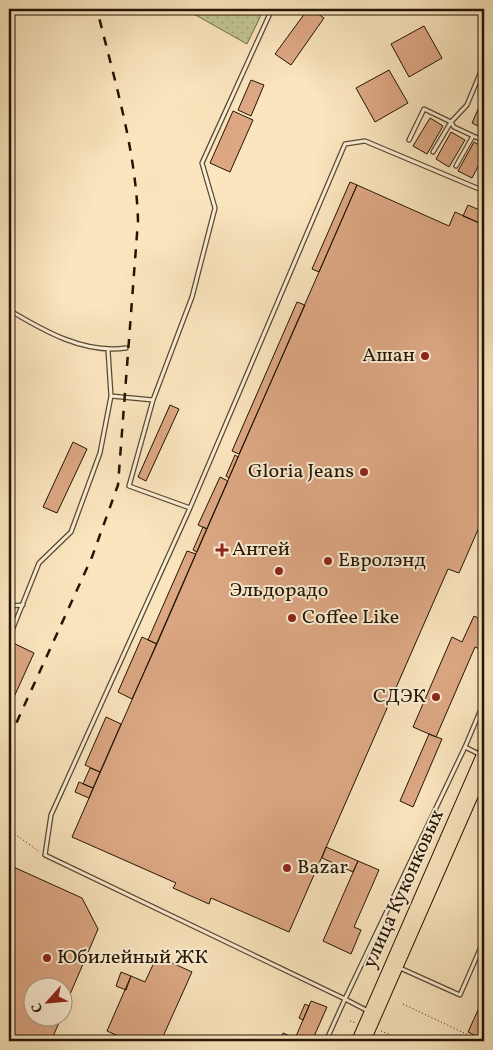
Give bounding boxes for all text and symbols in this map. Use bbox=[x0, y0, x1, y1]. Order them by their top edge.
place label: Ашан bbox=[362, 342, 415, 370]
marker: Ашан bbox=[419, 350, 431, 362]
place label: Gloria Jeans bbox=[248, 458, 354, 486]
marker: Gloria Jeans bbox=[358, 466, 370, 478]
place label: Антей bbox=[232, 536, 290, 564]
marker: Антей bbox=[216, 544, 228, 556]
place label: Евролэнд bbox=[338, 547, 426, 575]
marker: Евролэнд bbox=[322, 555, 334, 567]
marker: Эльдорадо bbox=[273, 565, 285, 577]
place label: Эльдорадо bbox=[230, 577, 328, 605]
place label: Coffee Like bbox=[302, 604, 399, 632]
marker: Coffee Like bbox=[286, 612, 298, 624]
place label: СДЭК bbox=[373, 683, 426, 711]
marker: СДЭК bbox=[430, 691, 442, 703]
street label: улица Куконковых bbox=[356, 805, 452, 973]
place label: Bazar bbox=[297, 854, 348, 882]
marker: Bazar bbox=[281, 862, 293, 874]
place label: Юбилейный ЖК bbox=[57, 944, 209, 972]
marker: Юбилейный ЖК bbox=[41, 952, 53, 964]
north arrow bbox=[22, 978, 72, 1028]
text: С bbox=[27, 999, 48, 1016]

